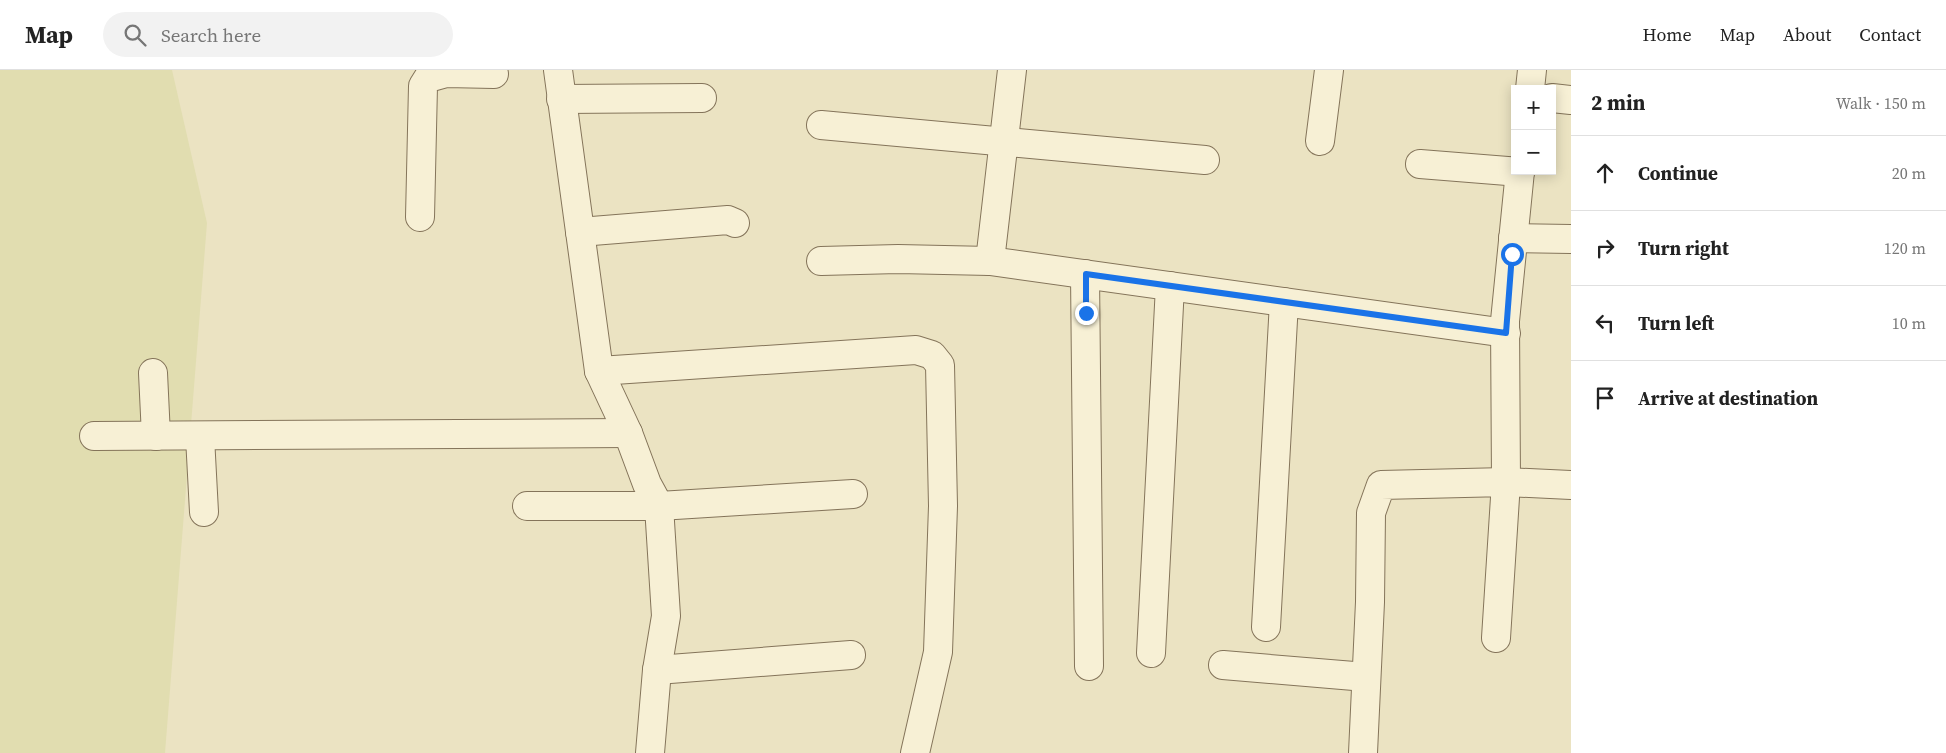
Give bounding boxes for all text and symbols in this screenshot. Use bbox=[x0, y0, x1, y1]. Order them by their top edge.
search box bbox=[103, 12, 453, 57]
text: Map bbox=[25, 18, 73, 51]
icon: search bbox=[121, 21, 149, 49]
text: Search here bbox=[161, 22, 261, 48]
text: Home bbox=[1643, 22, 1692, 47]
text: Map bbox=[1720, 22, 1755, 47]
text: About bbox=[1783, 22, 1831, 47]
text: Contact bbox=[1859, 22, 1921, 47]
map controls bbox=[1511, 85, 1556, 175]
button: + bbox=[1511, 85, 1556, 130]
text: 2 min bbox=[1591, 88, 1646, 117]
text: Walk · 150 m bbox=[1836, 92, 1926, 114]
button: − bbox=[1511, 130, 1556, 175]
icon: ahead bbox=[1591, 159, 1619, 187]
text: Continue bbox=[1638, 160, 1718, 186]
text: 20 m bbox=[1892, 162, 1926, 184]
icon: right bbox=[1591, 234, 1619, 262]
text: Turn right bbox=[1638, 235, 1729, 261]
text: 120 m bbox=[1884, 237, 1926, 259]
route start bbox=[1501, 243, 1524, 266]
route end bbox=[1075, 302, 1098, 325]
icon: left bbox=[1591, 309, 1619, 337]
text: Turn left bbox=[1638, 310, 1714, 336]
text: 10 m bbox=[1892, 312, 1926, 334]
icon: arrive bbox=[1591, 384, 1619, 412]
text: Arrive at destination bbox=[1638, 385, 1818, 411]

